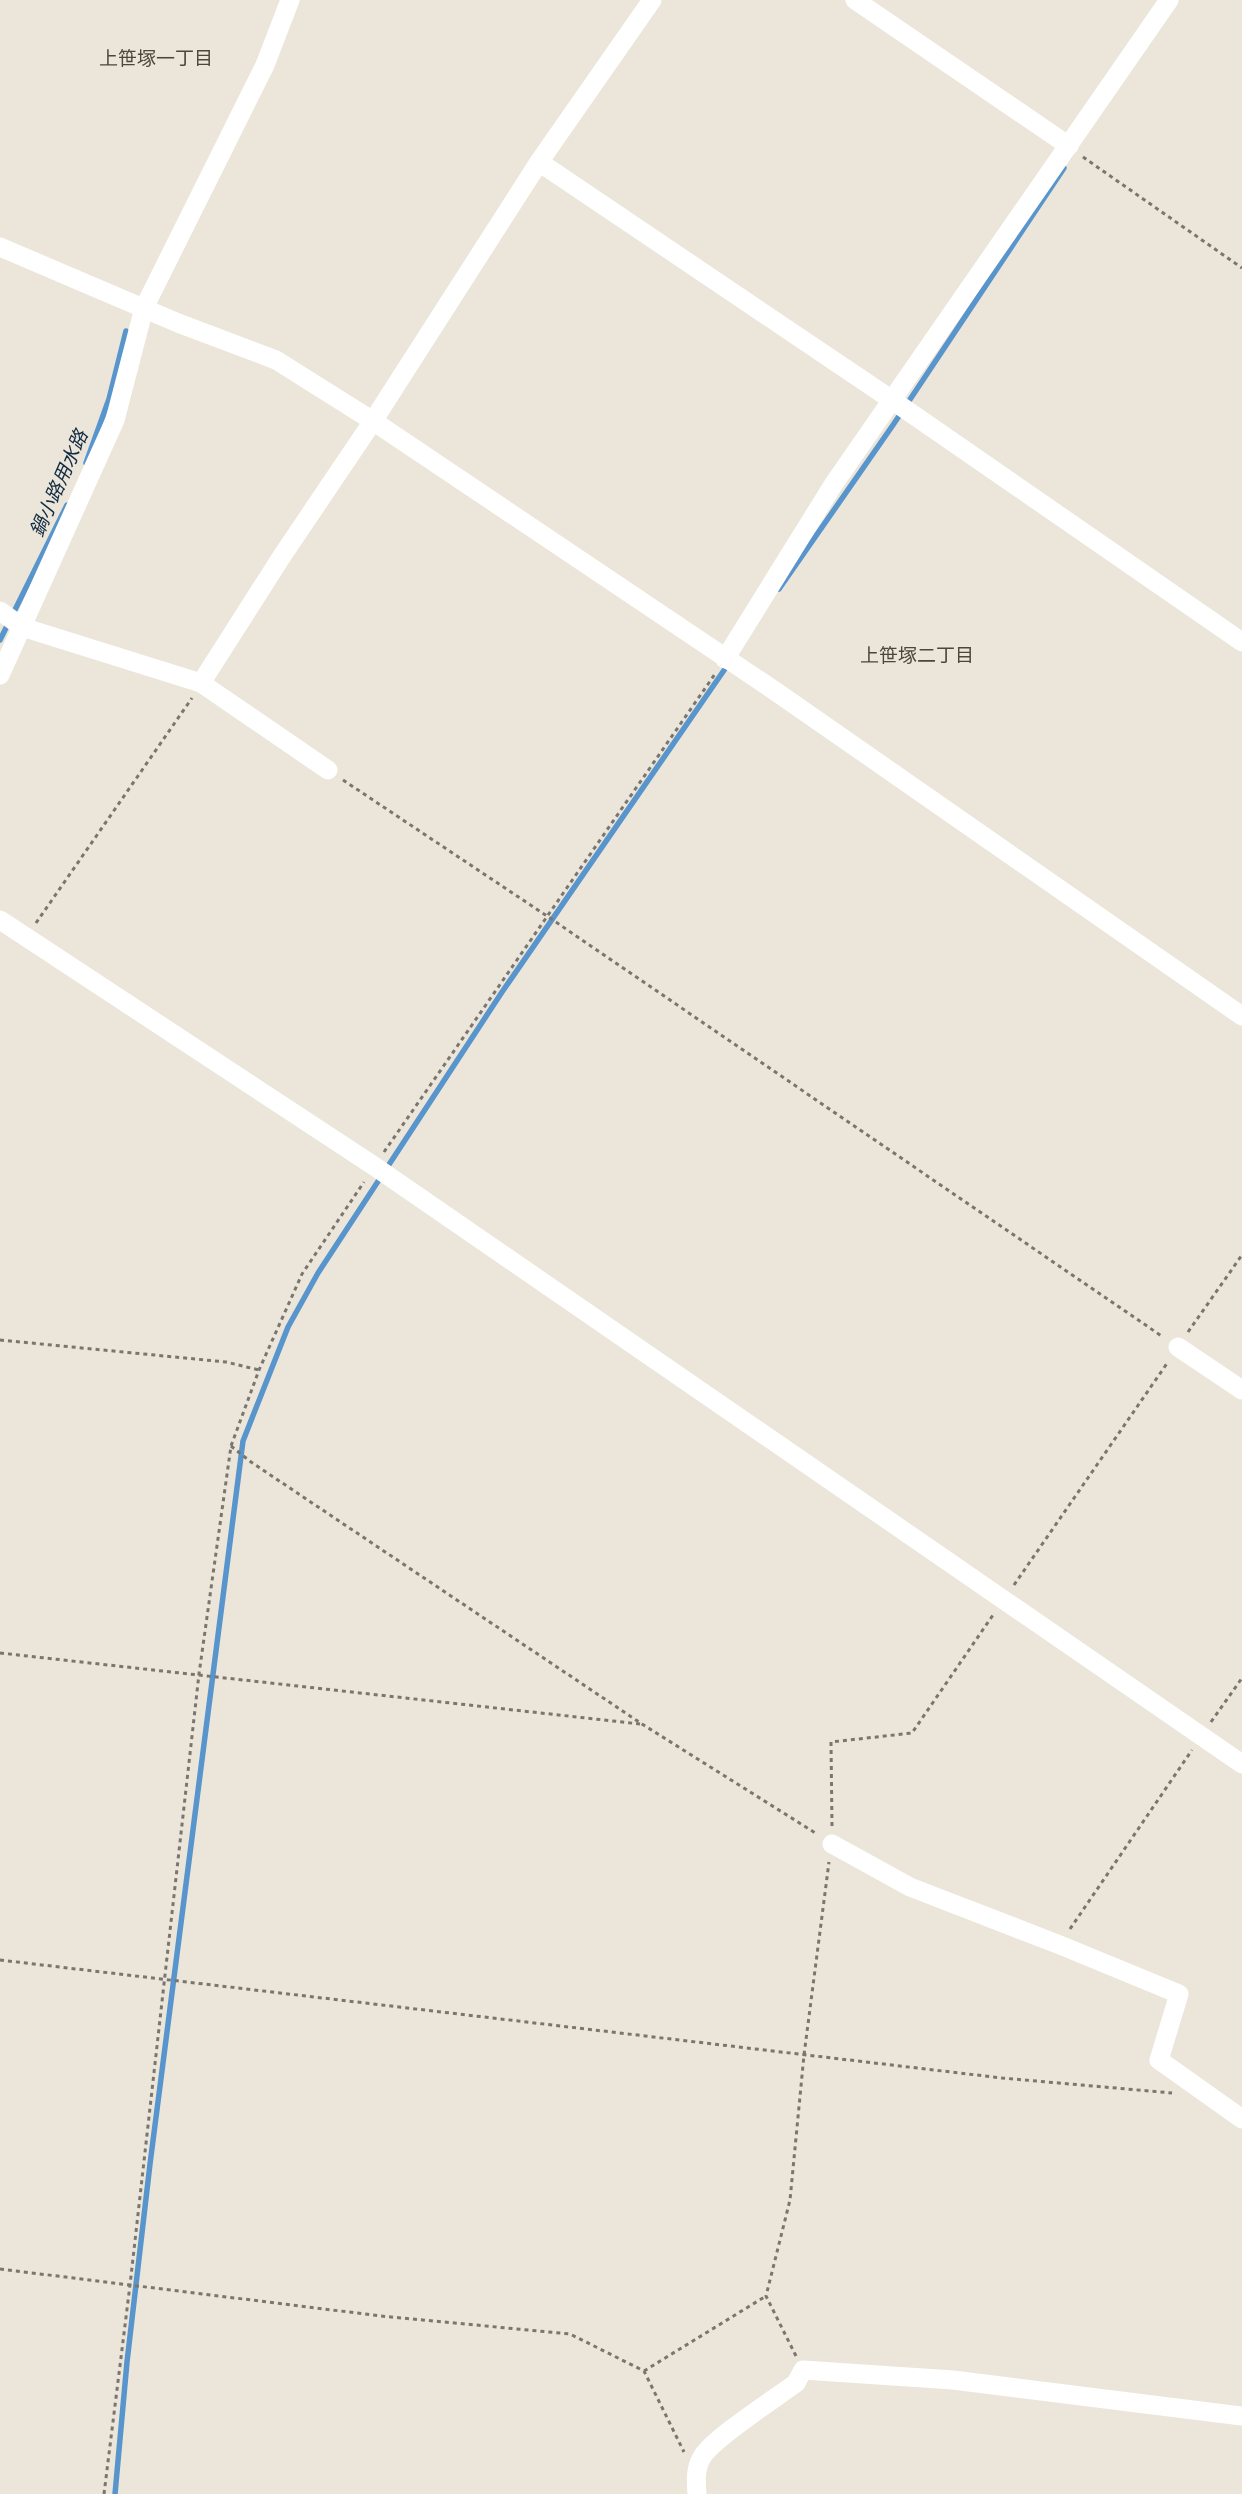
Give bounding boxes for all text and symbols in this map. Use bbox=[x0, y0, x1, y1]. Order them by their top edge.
district label: 上笹塚一丁目 bbox=[99, 46, 213, 69]
water label: 鍋小路用水路 bbox=[24, 424, 93, 540]
district label: 上笹塚二丁目 bbox=[860, 643, 974, 666]

